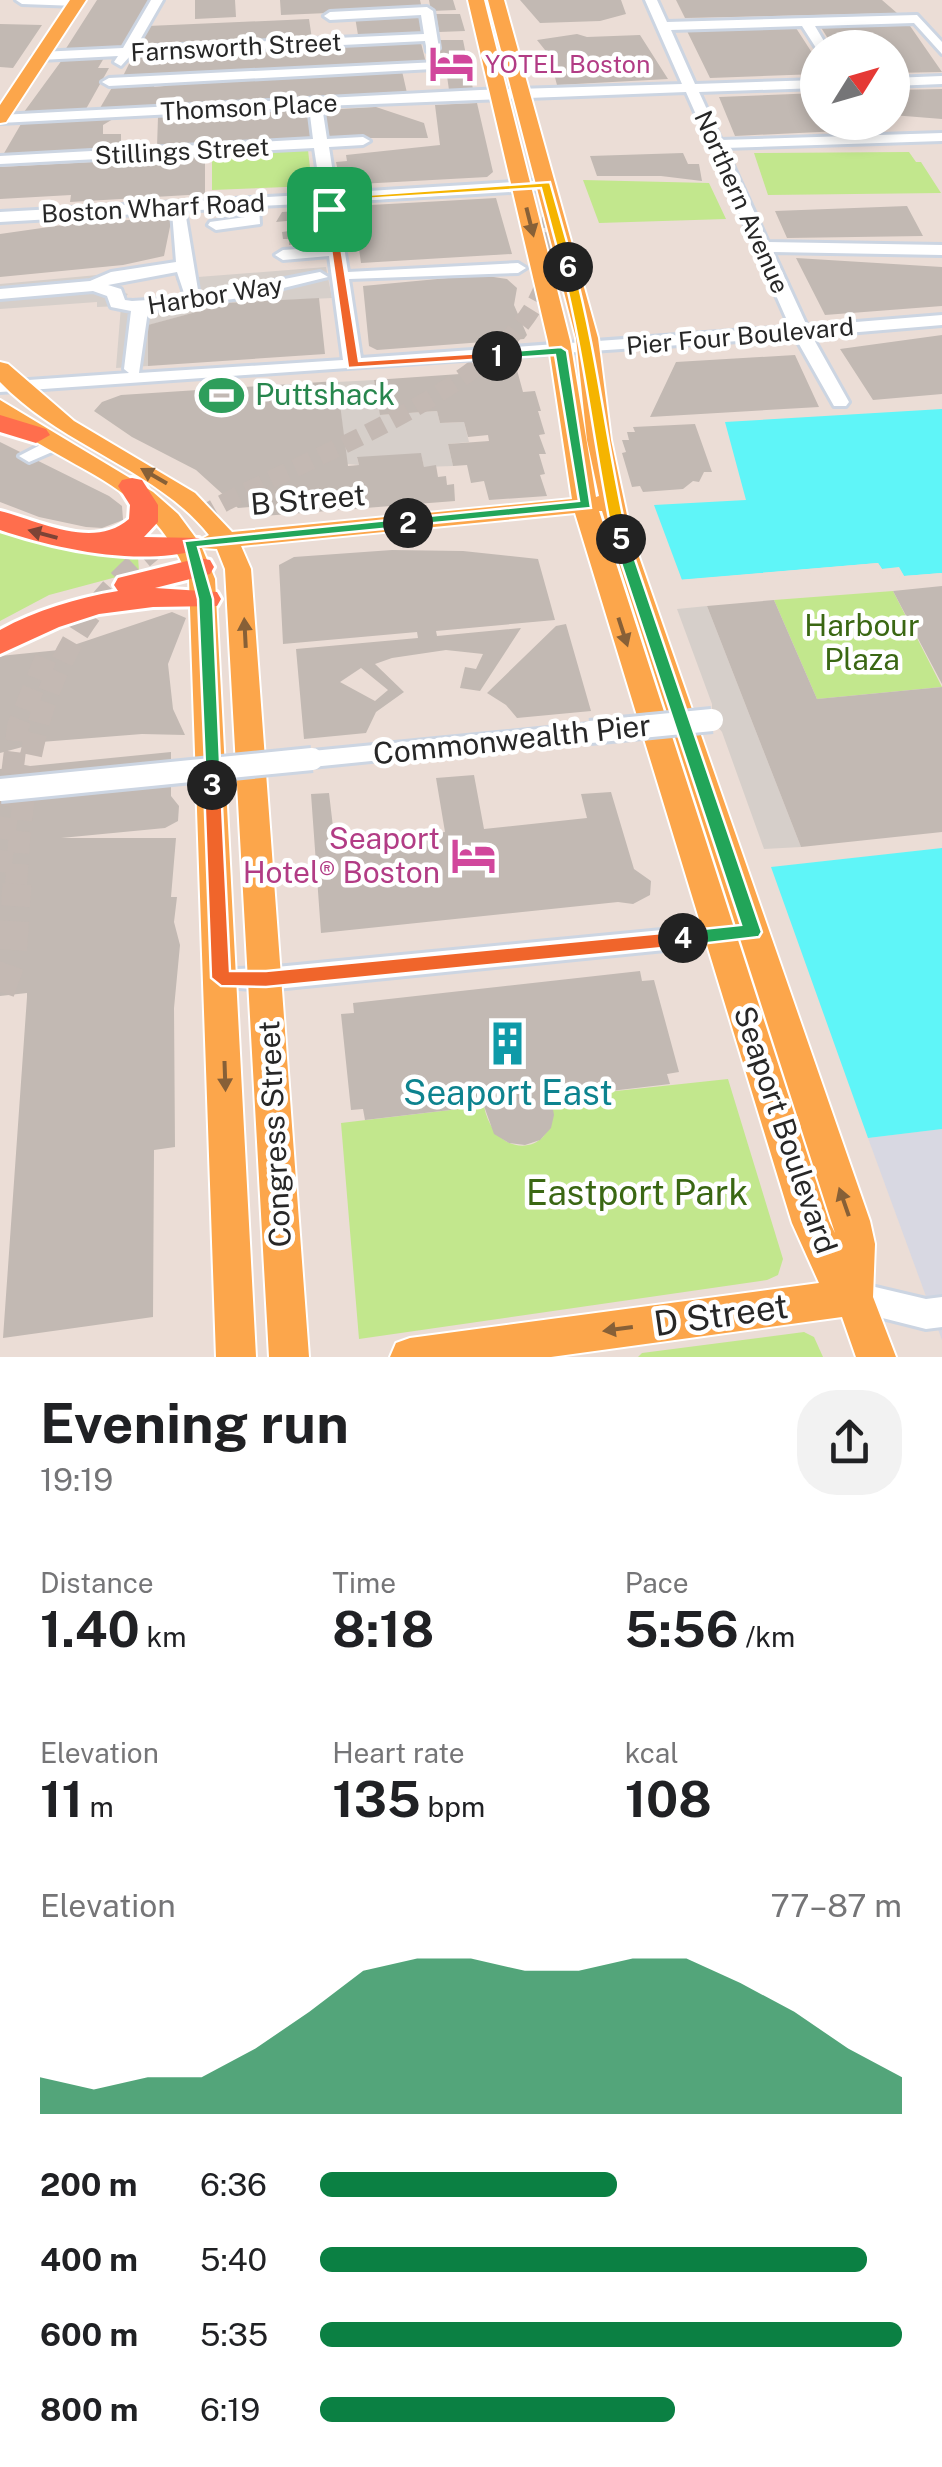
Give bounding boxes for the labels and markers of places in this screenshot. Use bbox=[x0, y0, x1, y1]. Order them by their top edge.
hotel icon: YOTEL Boston bbox=[428, 40, 476, 88]
place label: YOTEL Boston bbox=[485, 49, 650, 79]
pin bbox=[287, 167, 372, 252]
pin: 6 bbox=[543, 242, 593, 292]
pin: 1 bbox=[472, 331, 522, 381]
sports icon: Puttshack bbox=[198, 371, 246, 419]
place label: Puttshack bbox=[255, 376, 395, 412]
pin: 2 bbox=[383, 498, 433, 548]
pin: 5 bbox=[596, 514, 646, 564]
pin: 3 bbox=[187, 760, 237, 810]
place label: Seaport Hotel® Boston bbox=[243, 820, 440, 890]
hotel icon: Seaport Hotel® Boston bbox=[449, 832, 497, 880]
pin: 4 bbox=[658, 913, 708, 963]
building icon: Seaport East bbox=[484, 1019, 532, 1067]
place label: Seaport East bbox=[403, 1072, 613, 1113]

